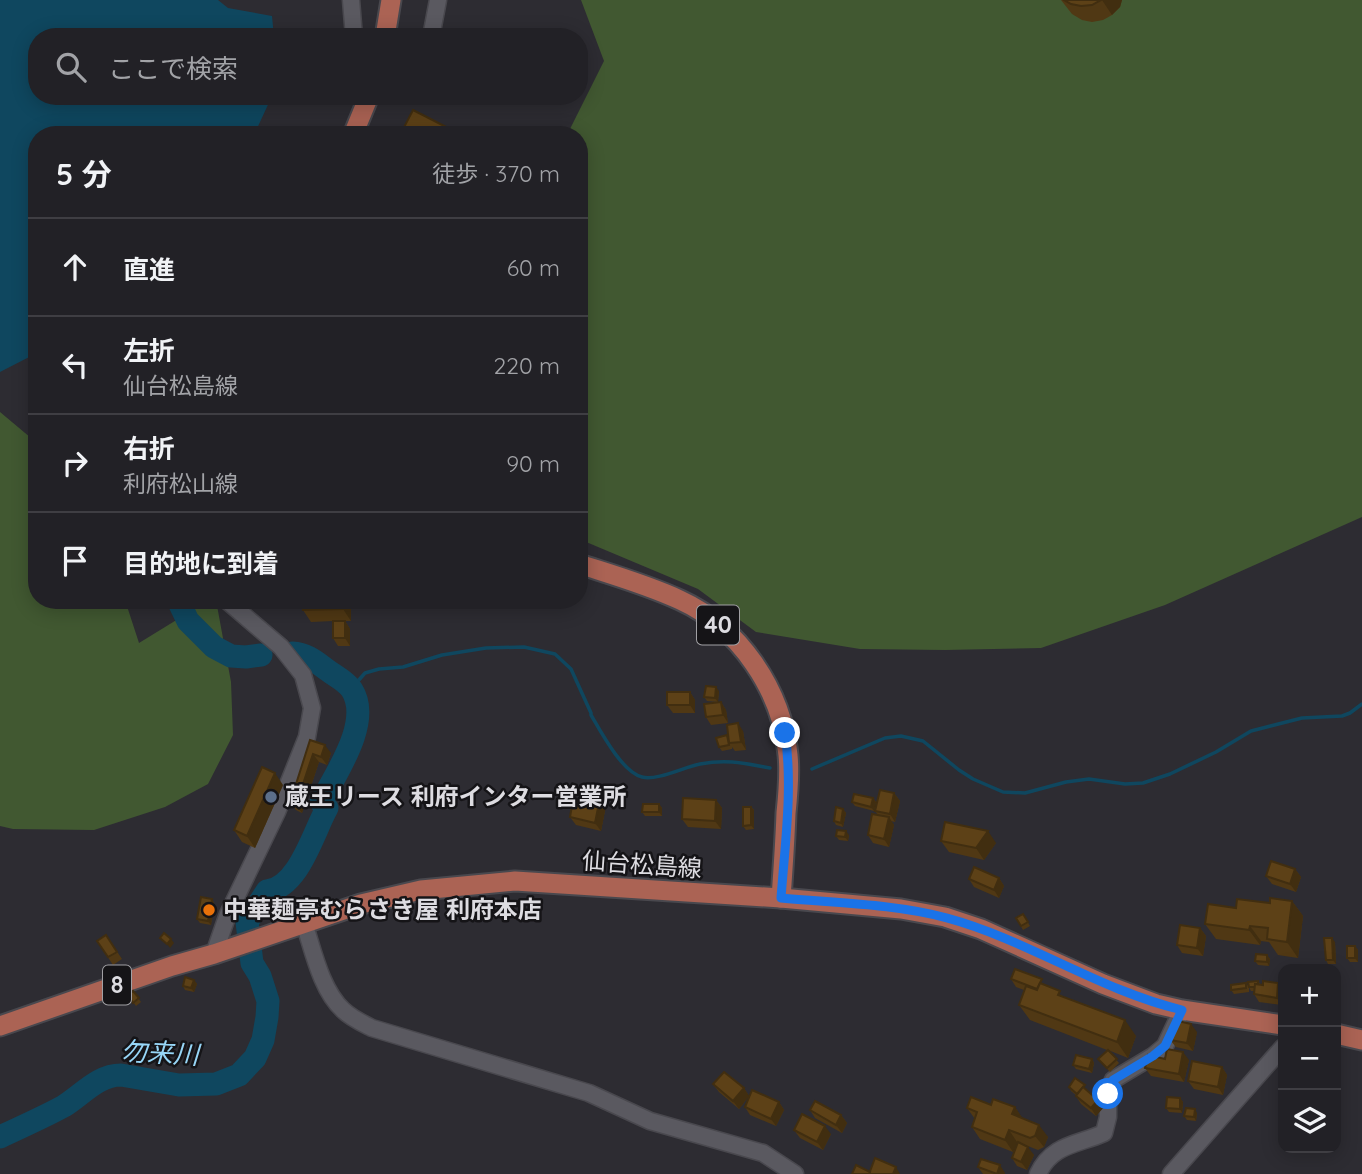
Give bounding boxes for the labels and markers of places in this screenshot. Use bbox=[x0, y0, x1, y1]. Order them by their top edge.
place label: 蔵王リース 利府インター営業所 bbox=[285, 781, 627, 811]
marker: 蔵王リース 利府インター営業所 bbox=[263, 789, 279, 805]
place label: 中華麺亭むらさき屋 利府本店 bbox=[223, 894, 542, 924]
marker: 中華麺亭むらさき屋 利府本店 bbox=[201, 902, 217, 918]

